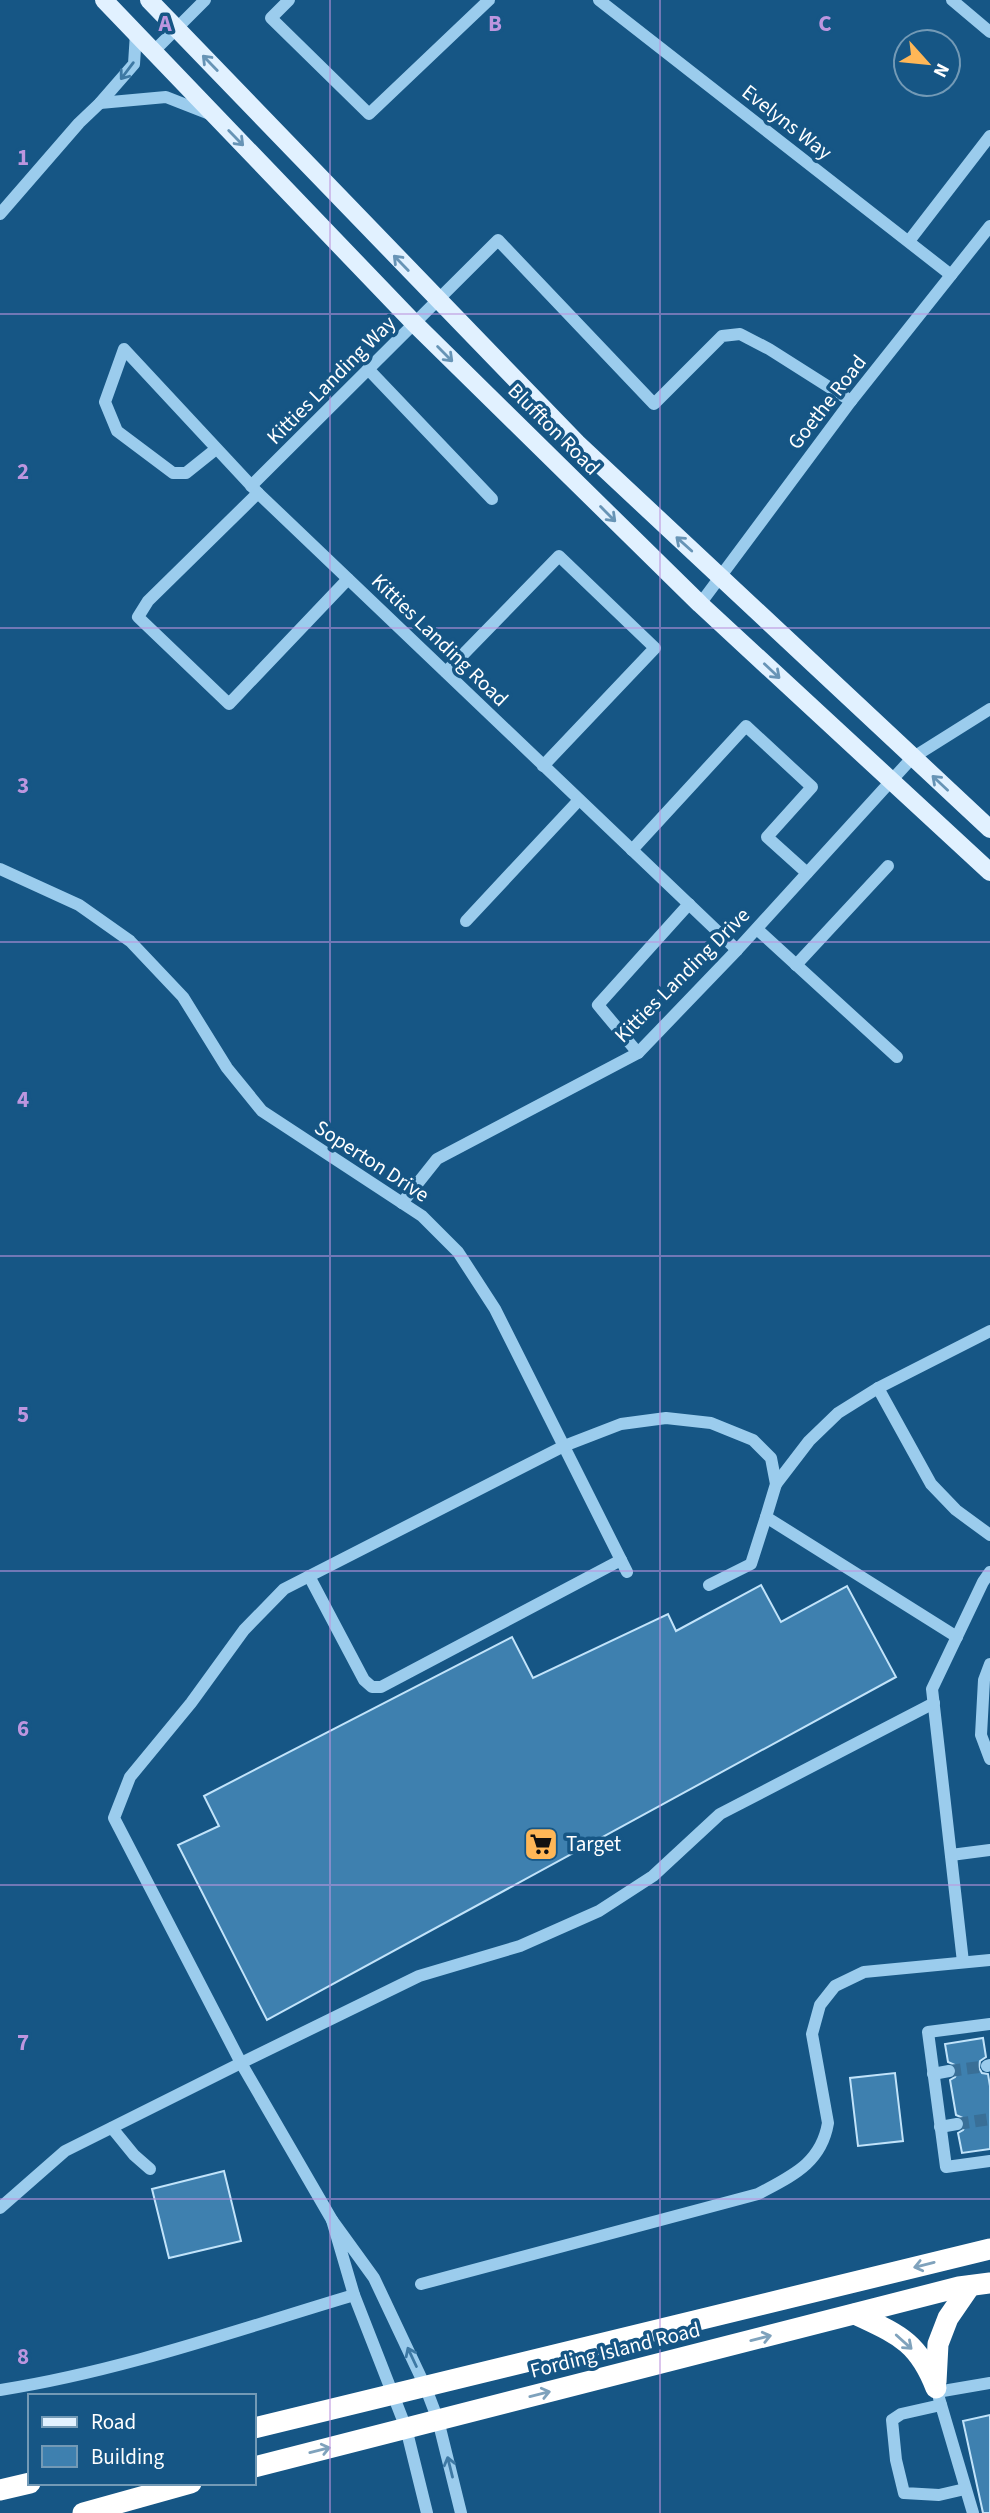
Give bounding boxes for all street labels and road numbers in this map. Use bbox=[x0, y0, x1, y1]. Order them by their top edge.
street label: Evelyns Way bbox=[736, 77, 839, 167]
street label: Kitties Landing Way bbox=[260, 309, 402, 451]
street label: Goethe Road bbox=[780, 348, 874, 456]
street label: Bluffton Road bbox=[501, 376, 607, 482]
street label: Kitties Landing Road bbox=[365, 567, 515, 713]
street label: Kitties Landing Drive bbox=[608, 901, 756, 1049]
street label: Soperton Drive bbox=[309, 1113, 435, 1209]
street label: Fording Island Road bbox=[527, 2314, 703, 2386]

